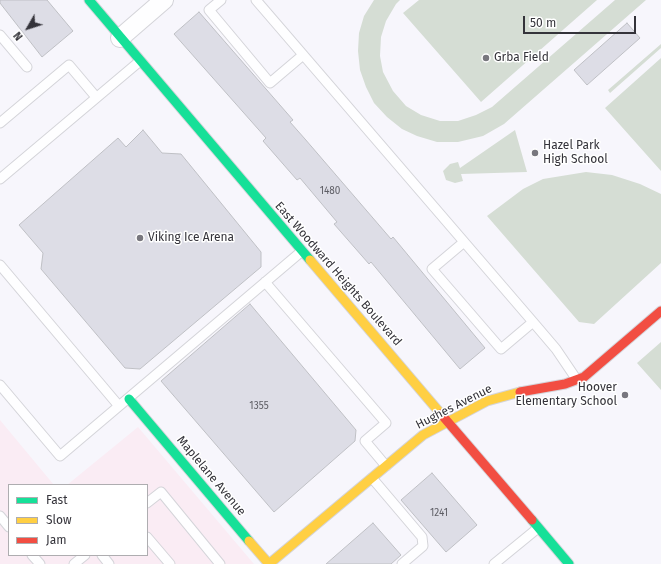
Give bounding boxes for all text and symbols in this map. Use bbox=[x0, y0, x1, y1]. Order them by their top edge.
north arrow bbox=[8, 8, 48, 48]
scale bar bbox=[525, 8, 638, 34]
text: 50 m bbox=[530, 16, 556, 30]
text: N bbox=[11, 29, 26, 43]
place label: Grba Field bbox=[494, 51, 549, 65]
marker: Grba Field bbox=[481, 53, 491, 63]
place label: Hazel Park High School bbox=[543, 139, 608, 167]
marker: Hazel Park High School bbox=[530, 148, 540, 158]
house number: 1480 bbox=[320, 185, 340, 197]
street label: East Woodward Heights Boulevard bbox=[272, 199, 404, 349]
place label: Viking Ice Arena bbox=[148, 231, 234, 245]
marker: Viking Ice Arena bbox=[135, 233, 145, 243]
place label: Hoover Elementary School bbox=[515, 381, 617, 409]
street label: Hughes Avenue bbox=[414, 382, 494, 432]
marker: Hoover Elementary School bbox=[620, 390, 630, 400]
house number: 1355 bbox=[249, 400, 269, 412]
street label: Maplelane Avenue bbox=[173, 433, 249, 519]
legend bbox=[8, 484, 148, 556]
text: Fast bbox=[46, 493, 68, 507]
house number: 1241 bbox=[430, 507, 448, 519]
text: Slow bbox=[46, 513, 72, 527]
text: Jam bbox=[46, 533, 66, 547]

